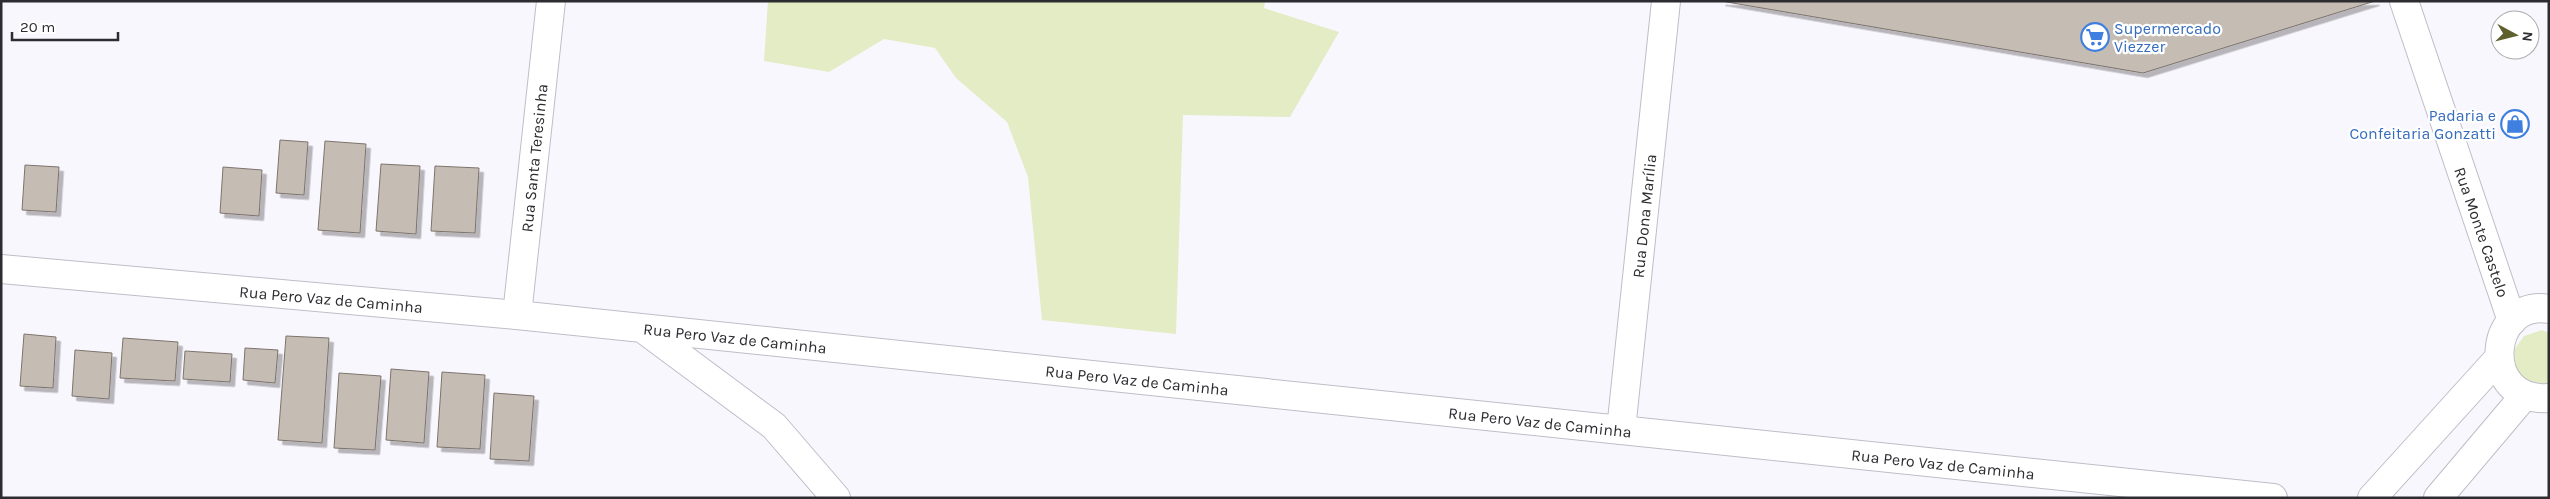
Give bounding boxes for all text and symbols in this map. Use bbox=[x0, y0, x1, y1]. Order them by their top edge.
scale bar bbox=[12, 10, 119, 42]
north arrow bbox=[2490, 10, 2540, 60]
text: 20 m bbox=[20, 18, 55, 36]
place label: Supermercado Viezzer bbox=[2114, 19, 2221, 56]
supermarket icon: Supermercado Viezzer bbox=[2080, 22, 2110, 52]
text: N bbox=[2518, 31, 2536, 43]
street label: Rua Santa Teresinha bbox=[517, 83, 552, 233]
place label: Padaria e Confeitaria Gonzatti bbox=[2349, 106, 2496, 143]
shop icon: Padaria e Confeitaria Gonzatti bbox=[2500, 109, 2530, 139]
street label: Rua Dona Marília bbox=[1629, 153, 1660, 279]
street label: Rua Monte Castelo bbox=[2450, 165, 2513, 300]
street label: Rua Pero Vaz de Caminha bbox=[238, 282, 424, 317]
street label: Rua Pero Vaz de Caminha bbox=[642, 319, 828, 358]
street label: Rua Pero Vaz de Caminha bbox=[1044, 361, 1230, 400]
street label: Rua Pero Vaz de Caminha bbox=[1447, 403, 1633, 442]
street label: Rua Pero Vaz de Caminha bbox=[1850, 445, 2036, 484]

